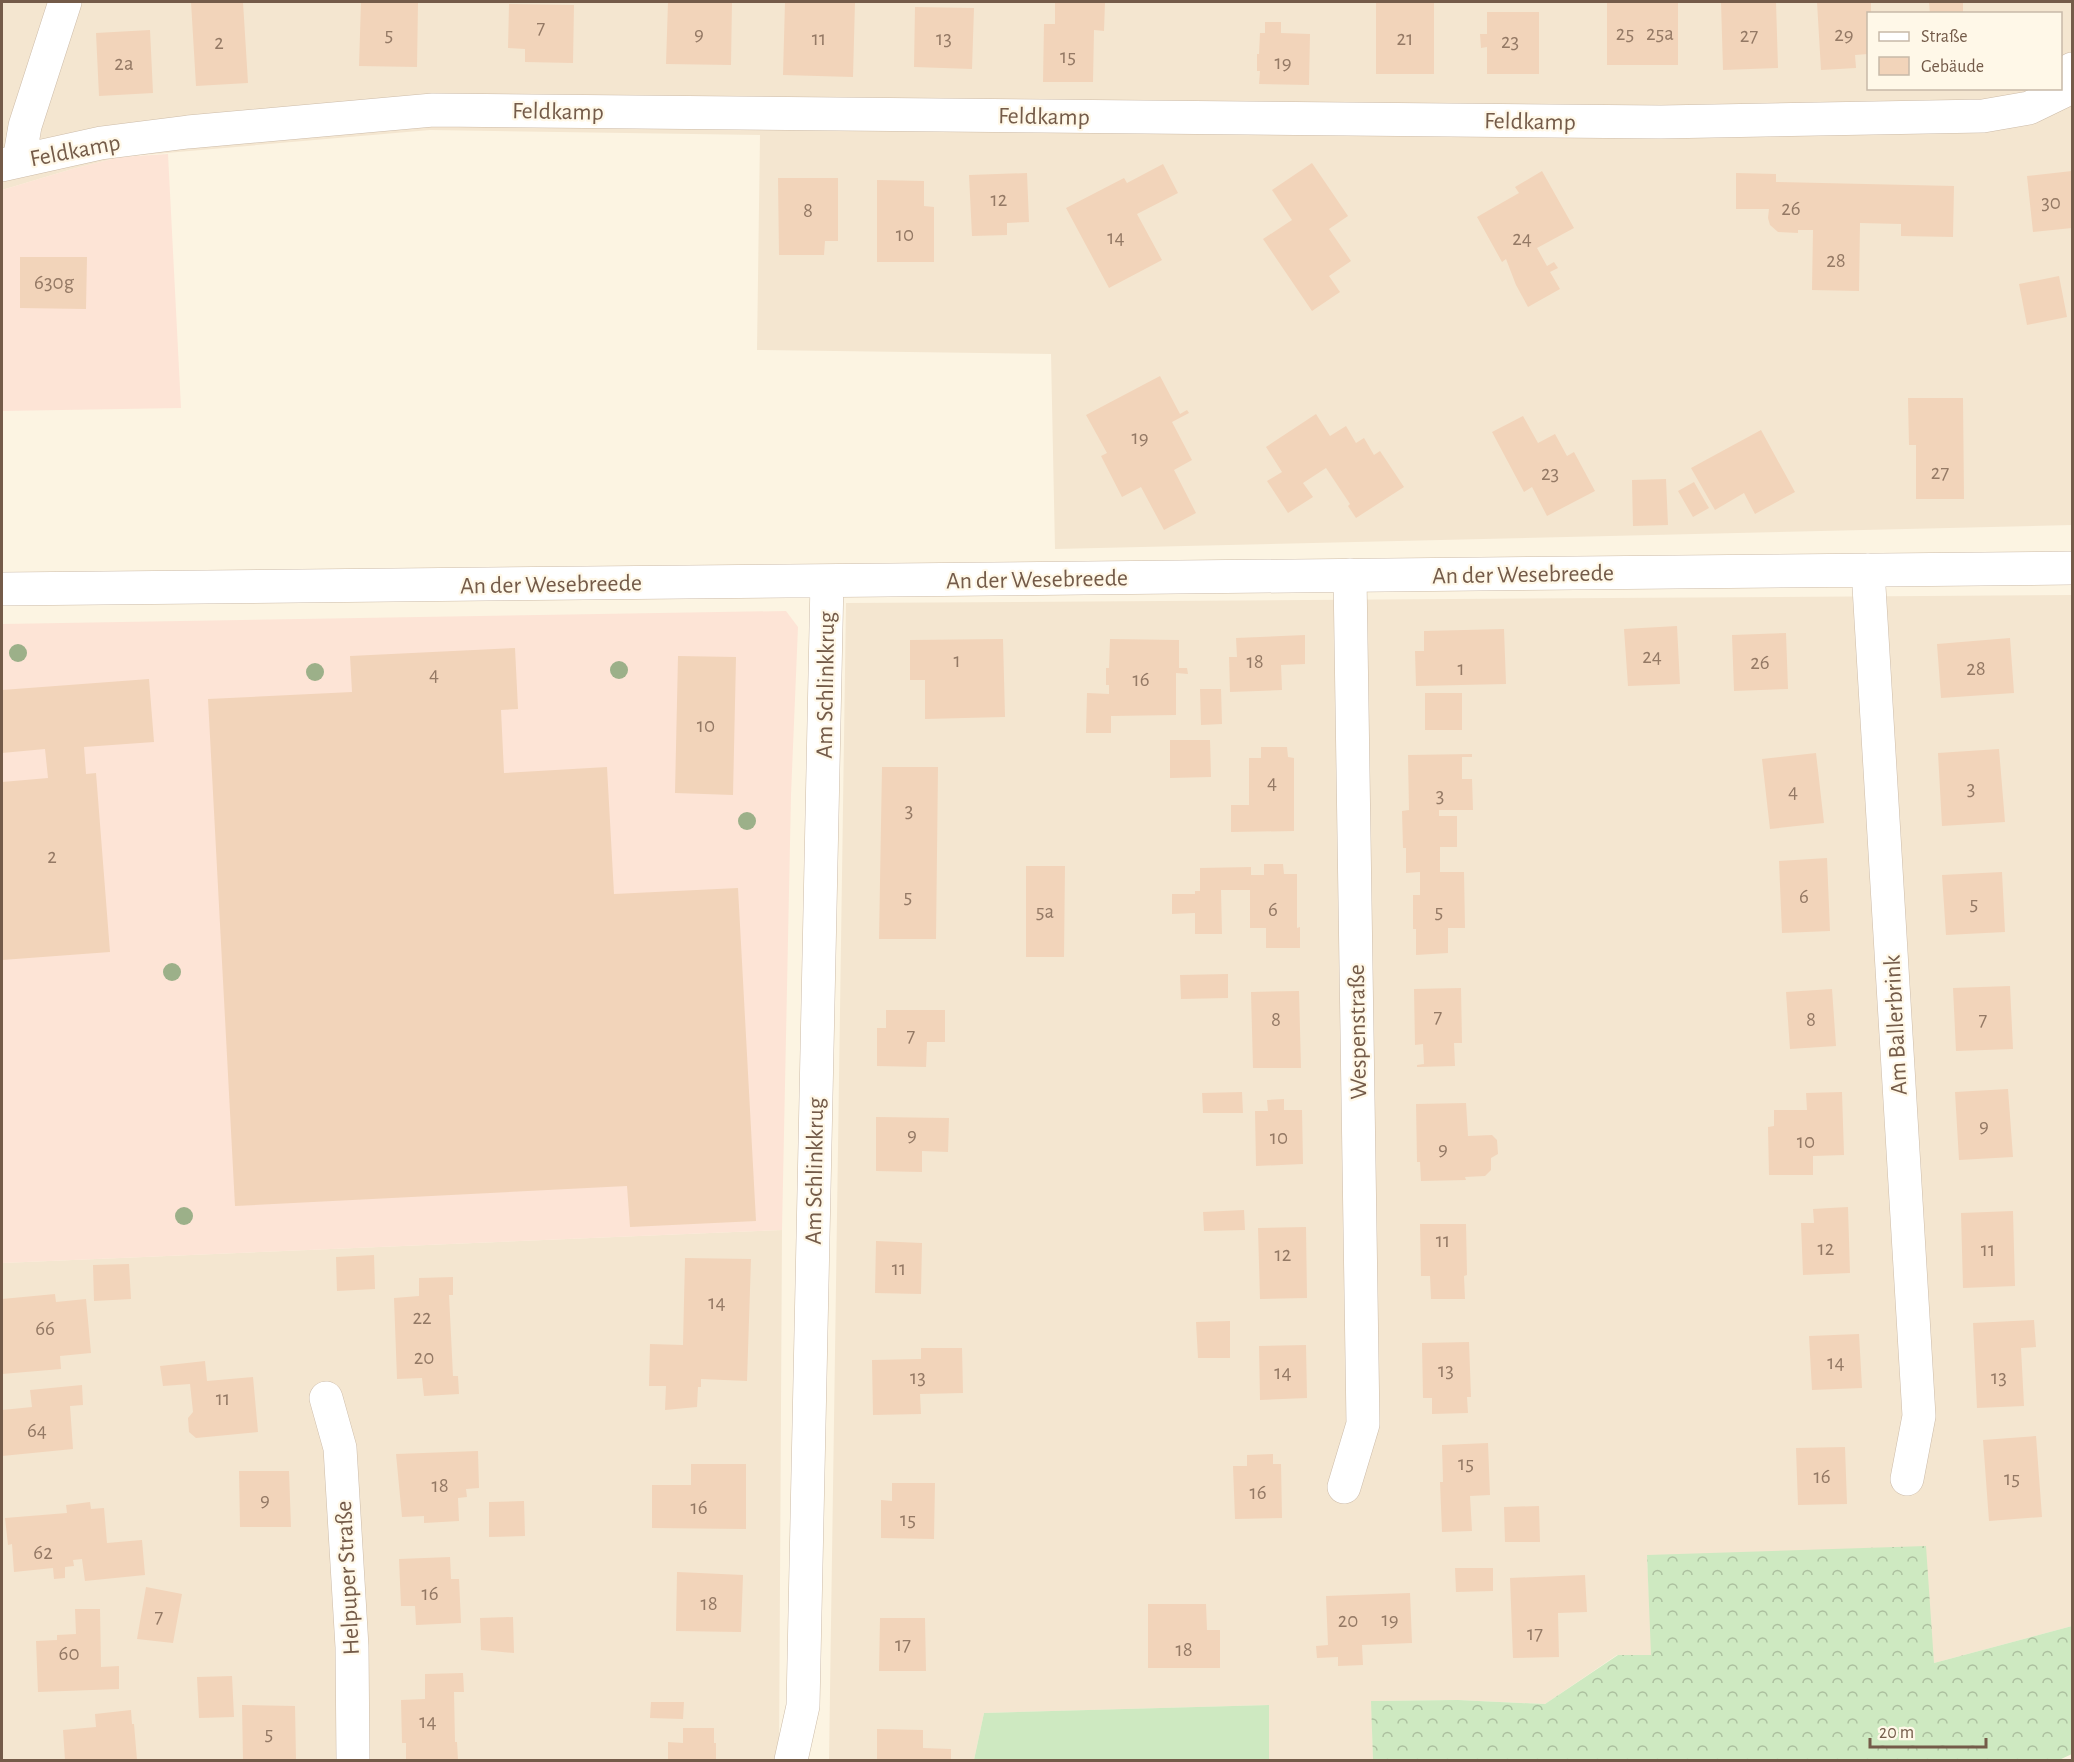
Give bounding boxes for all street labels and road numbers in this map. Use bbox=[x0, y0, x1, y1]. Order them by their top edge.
street label: Feldkamp bbox=[512, 99, 604, 125]
street label: Feldkamp bbox=[998, 104, 1090, 130]
street label: Feldkamp bbox=[1484, 109, 1576, 135]
street label: Feldkamp bbox=[28, 130, 122, 172]
street label: An der Wesebreede bbox=[1432, 561, 1614, 589]
street label: An der Wesebreede bbox=[946, 566, 1128, 594]
street label: An der Wesebreede bbox=[460, 571, 642, 599]
street label: Am Schlinkkrug bbox=[813, 611, 839, 759]
street label: Am Ballerbrink bbox=[1880, 954, 1912, 1096]
street label: Wespenstraße bbox=[1345, 964, 1371, 1100]
street label: Am Schlinkkrug bbox=[802, 1097, 828, 1245]
street label: Helpuper Straße bbox=[332, 1500, 364, 1656]

